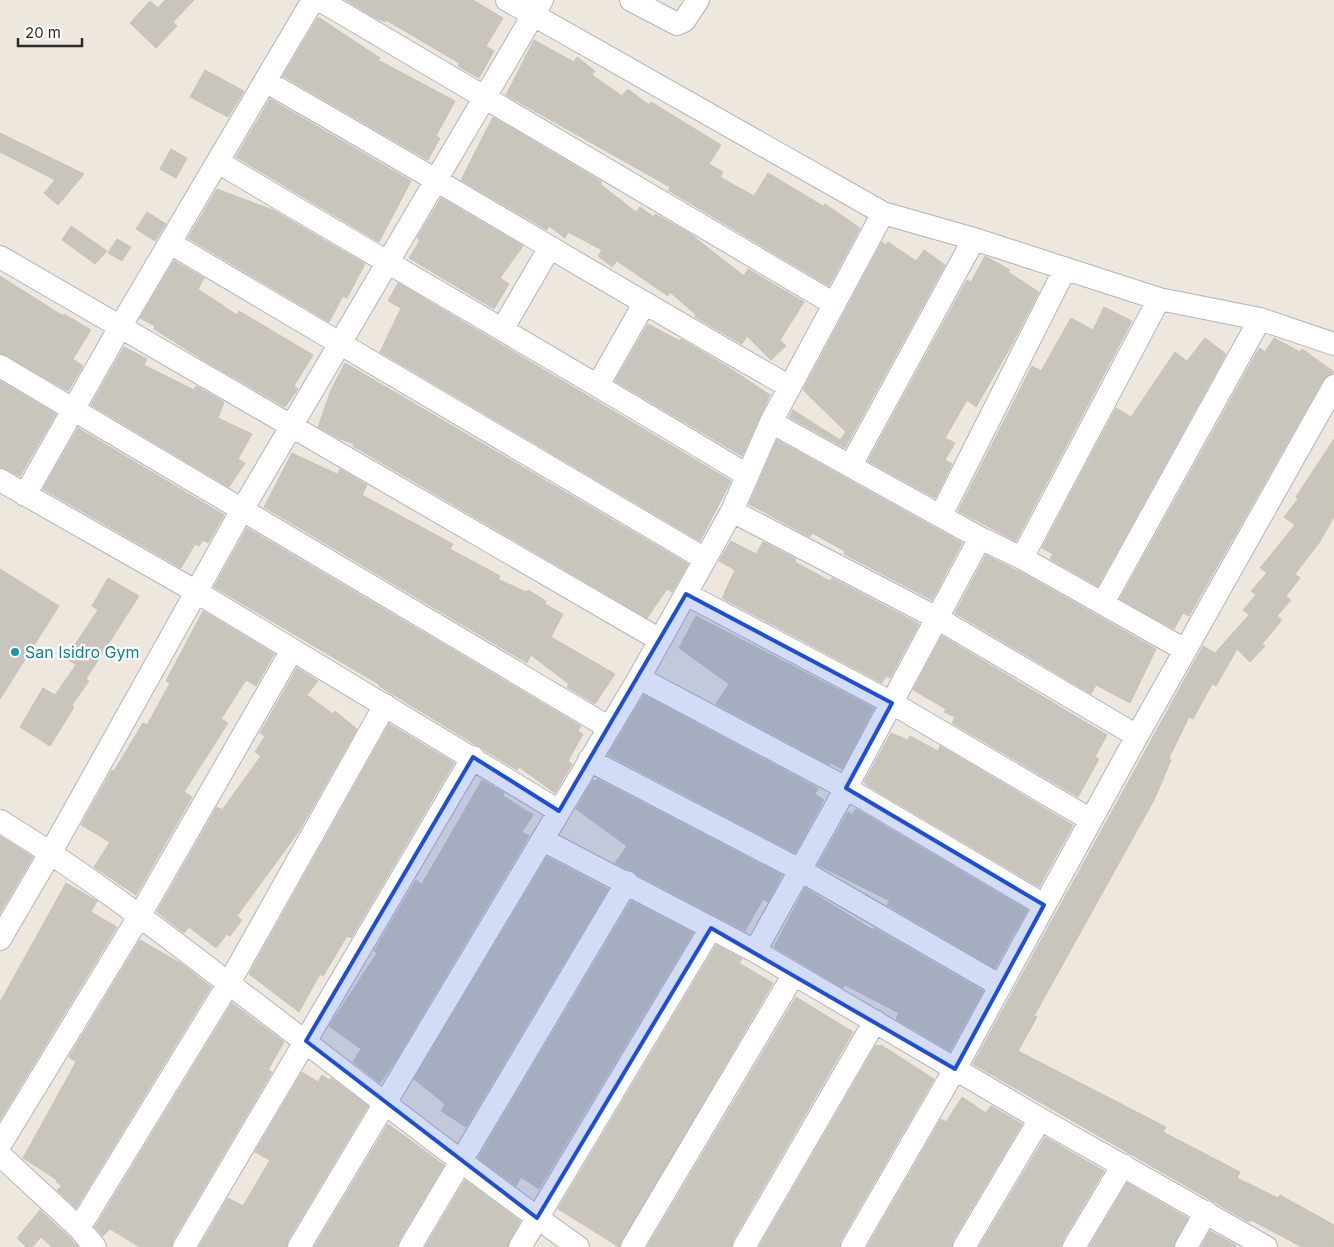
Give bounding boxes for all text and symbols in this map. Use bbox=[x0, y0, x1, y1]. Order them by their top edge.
scale bar bbox=[18, 15, 81, 47]
text: 20 m bbox=[25, 23, 61, 42]
place label: San Isidro Gym bbox=[25, 642, 139, 662]
marker: San Isidro Gym bbox=[9, 646, 21, 658]

